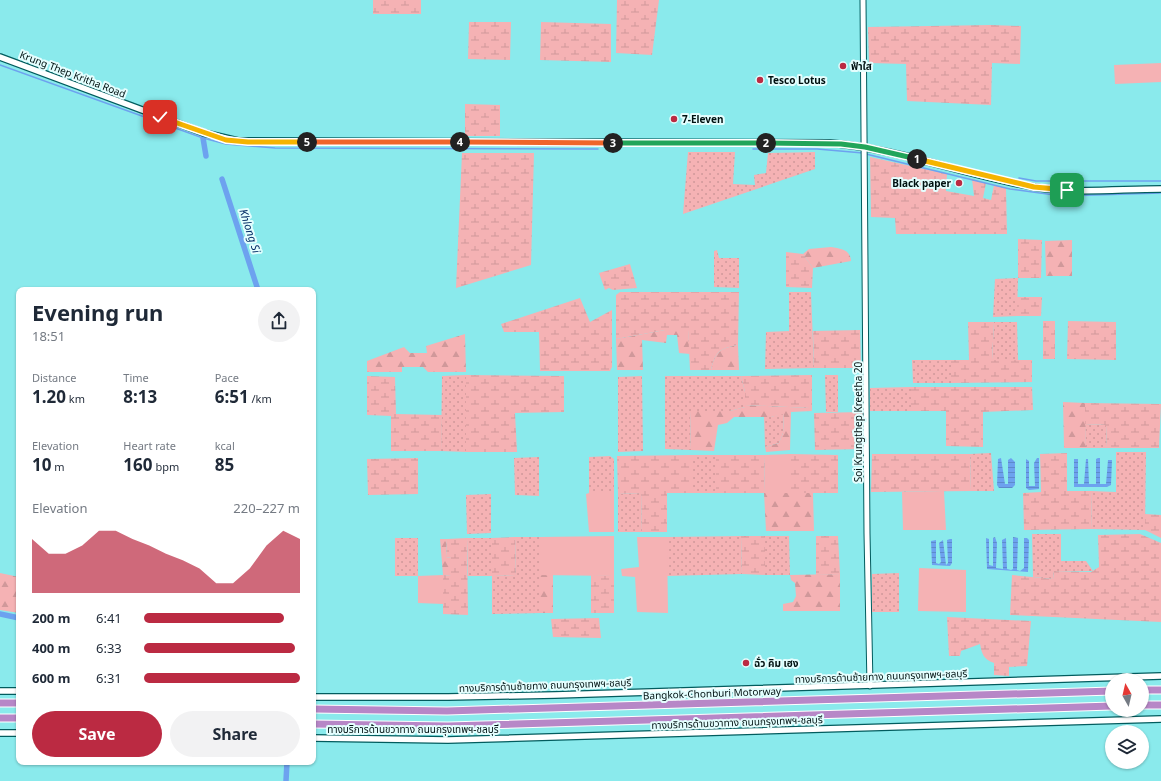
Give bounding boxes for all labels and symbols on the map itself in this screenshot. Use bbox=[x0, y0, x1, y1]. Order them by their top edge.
street label: Krung Thep Kritha Road bbox=[18, 47, 128, 101]
place label: ฟ้าใส bbox=[851, 59, 872, 73]
marker: ฟ้าใส bbox=[838, 61, 848, 71]
place label: Tesco Lotus bbox=[768, 73, 826, 87]
marker: Tesco Lotus bbox=[755, 75, 765, 85]
pin bbox=[143, 100, 177, 134]
place label: 7-Eleven bbox=[682, 112, 723, 126]
marker: 7-Eleven bbox=[669, 114, 679, 124]
pin: 5 bbox=[297, 132, 317, 152]
pin: 4 bbox=[450, 132, 470, 152]
pin: 3 bbox=[603, 133, 623, 153]
pin: 2 bbox=[756, 133, 776, 153]
pin: 1 bbox=[907, 149, 927, 169]
pin bbox=[1050, 173, 1084, 207]
place label: Black paper bbox=[892, 176, 952, 190]
marker: Black paper bbox=[954, 178, 964, 188]
water label: Khlong Si bbox=[236, 207, 265, 255]
street label: Soi Krungthep Kreetha 20 bbox=[851, 361, 865, 482]
place label: ฉั่ว คิม เฮง bbox=[754, 656, 799, 670]
marker: ฉั่ว คิม เฮง bbox=[741, 658, 751, 668]
street label: ทางบริการด้านซ้ายทาง ถนนกรุงเทพฯ-ชลบุรี bbox=[795, 666, 968, 686]
north arrow bbox=[1105, 673, 1149, 717]
street label: ทางบริการด้านซ้ายทาง ถนนกรุงเทพฯ-ชลบุรี bbox=[459, 675, 632, 695]
street label: Bangkok-Chonburi Motorway bbox=[643, 684, 782, 702]
street label: ทางบริการด้านขวาทาง ถนนกรุงเทพฯ-ชลบุรี bbox=[651, 712, 823, 732]
street label: ทางบริการด้านขวาทาง ถนนกรุงเทพฯ-ชลบุรี bbox=[327, 722, 499, 736]

